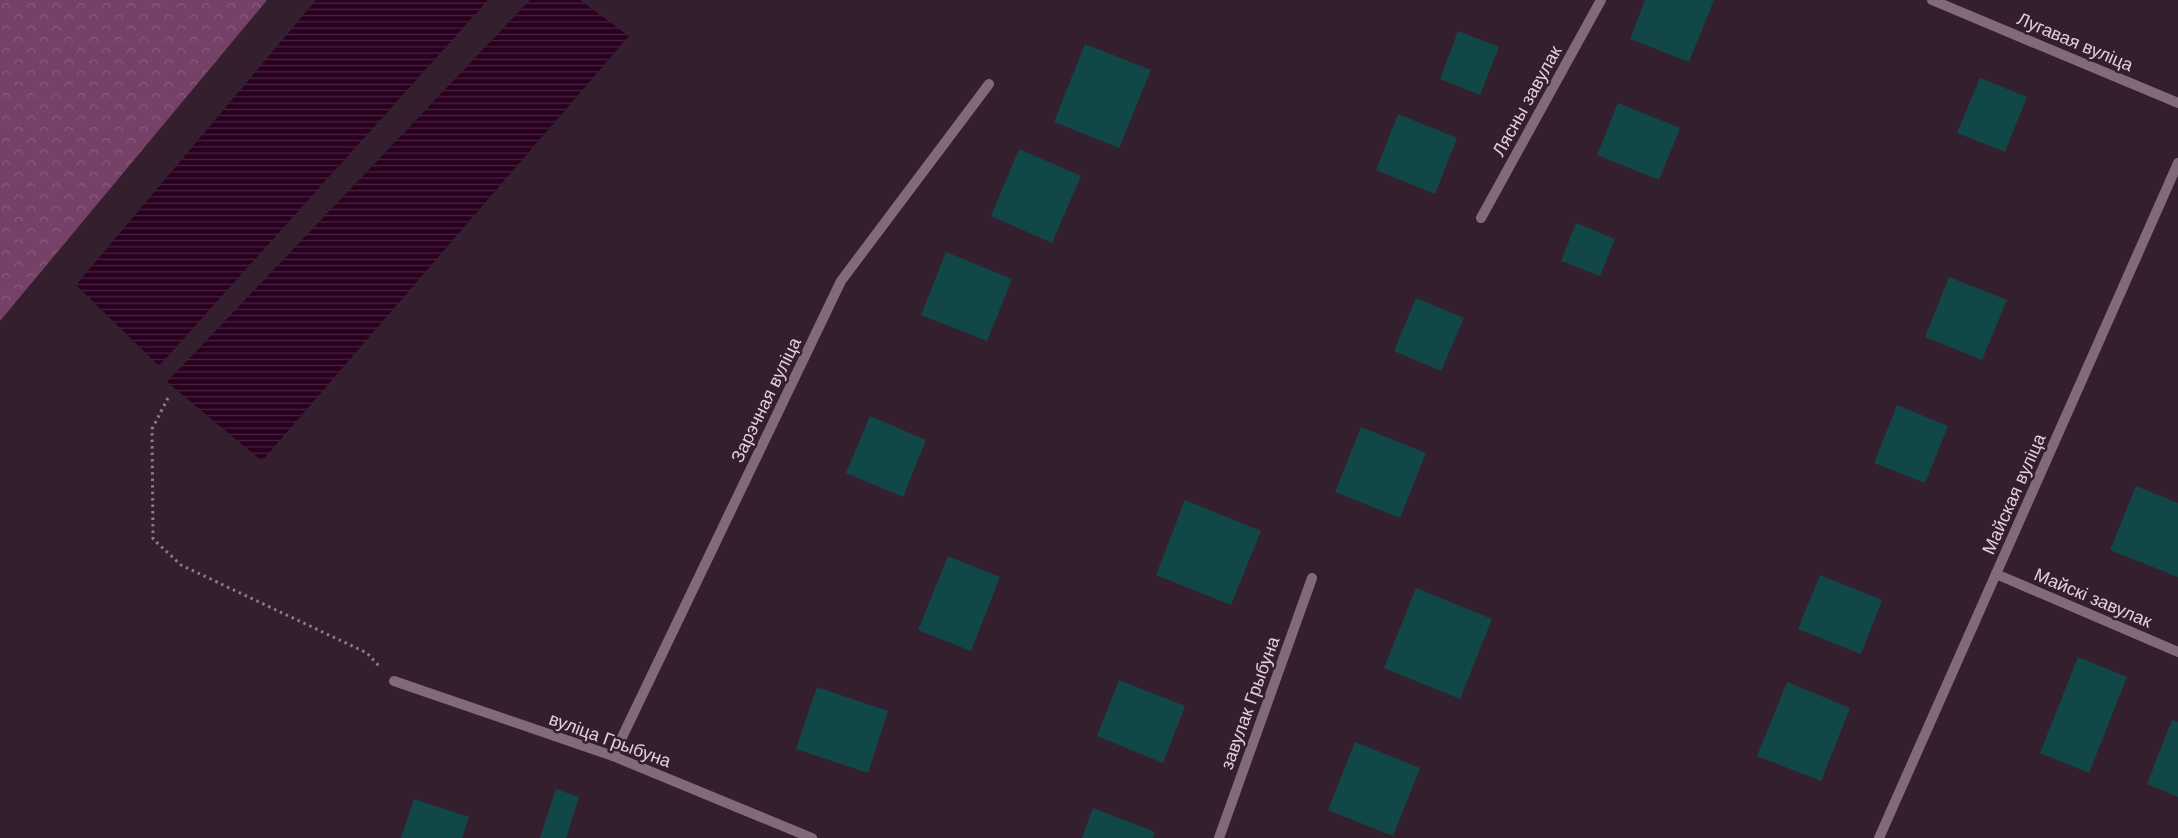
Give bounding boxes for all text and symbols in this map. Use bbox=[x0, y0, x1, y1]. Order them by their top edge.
street label: Лугавая вуліца bbox=[2014, 9, 2137, 76]
street label: Лясны завулак bbox=[1488, 42, 1566, 160]
street label: Зарэчная вуліца bbox=[727, 333, 805, 466]
street label: Майская вуліца bbox=[1978, 430, 2050, 557]
street label: Майскі завулак bbox=[2031, 564, 2155, 632]
street label: завулак Грыбуна bbox=[1217, 633, 1284, 772]
street label: вуліца Грыбуна bbox=[546, 709, 675, 772]

